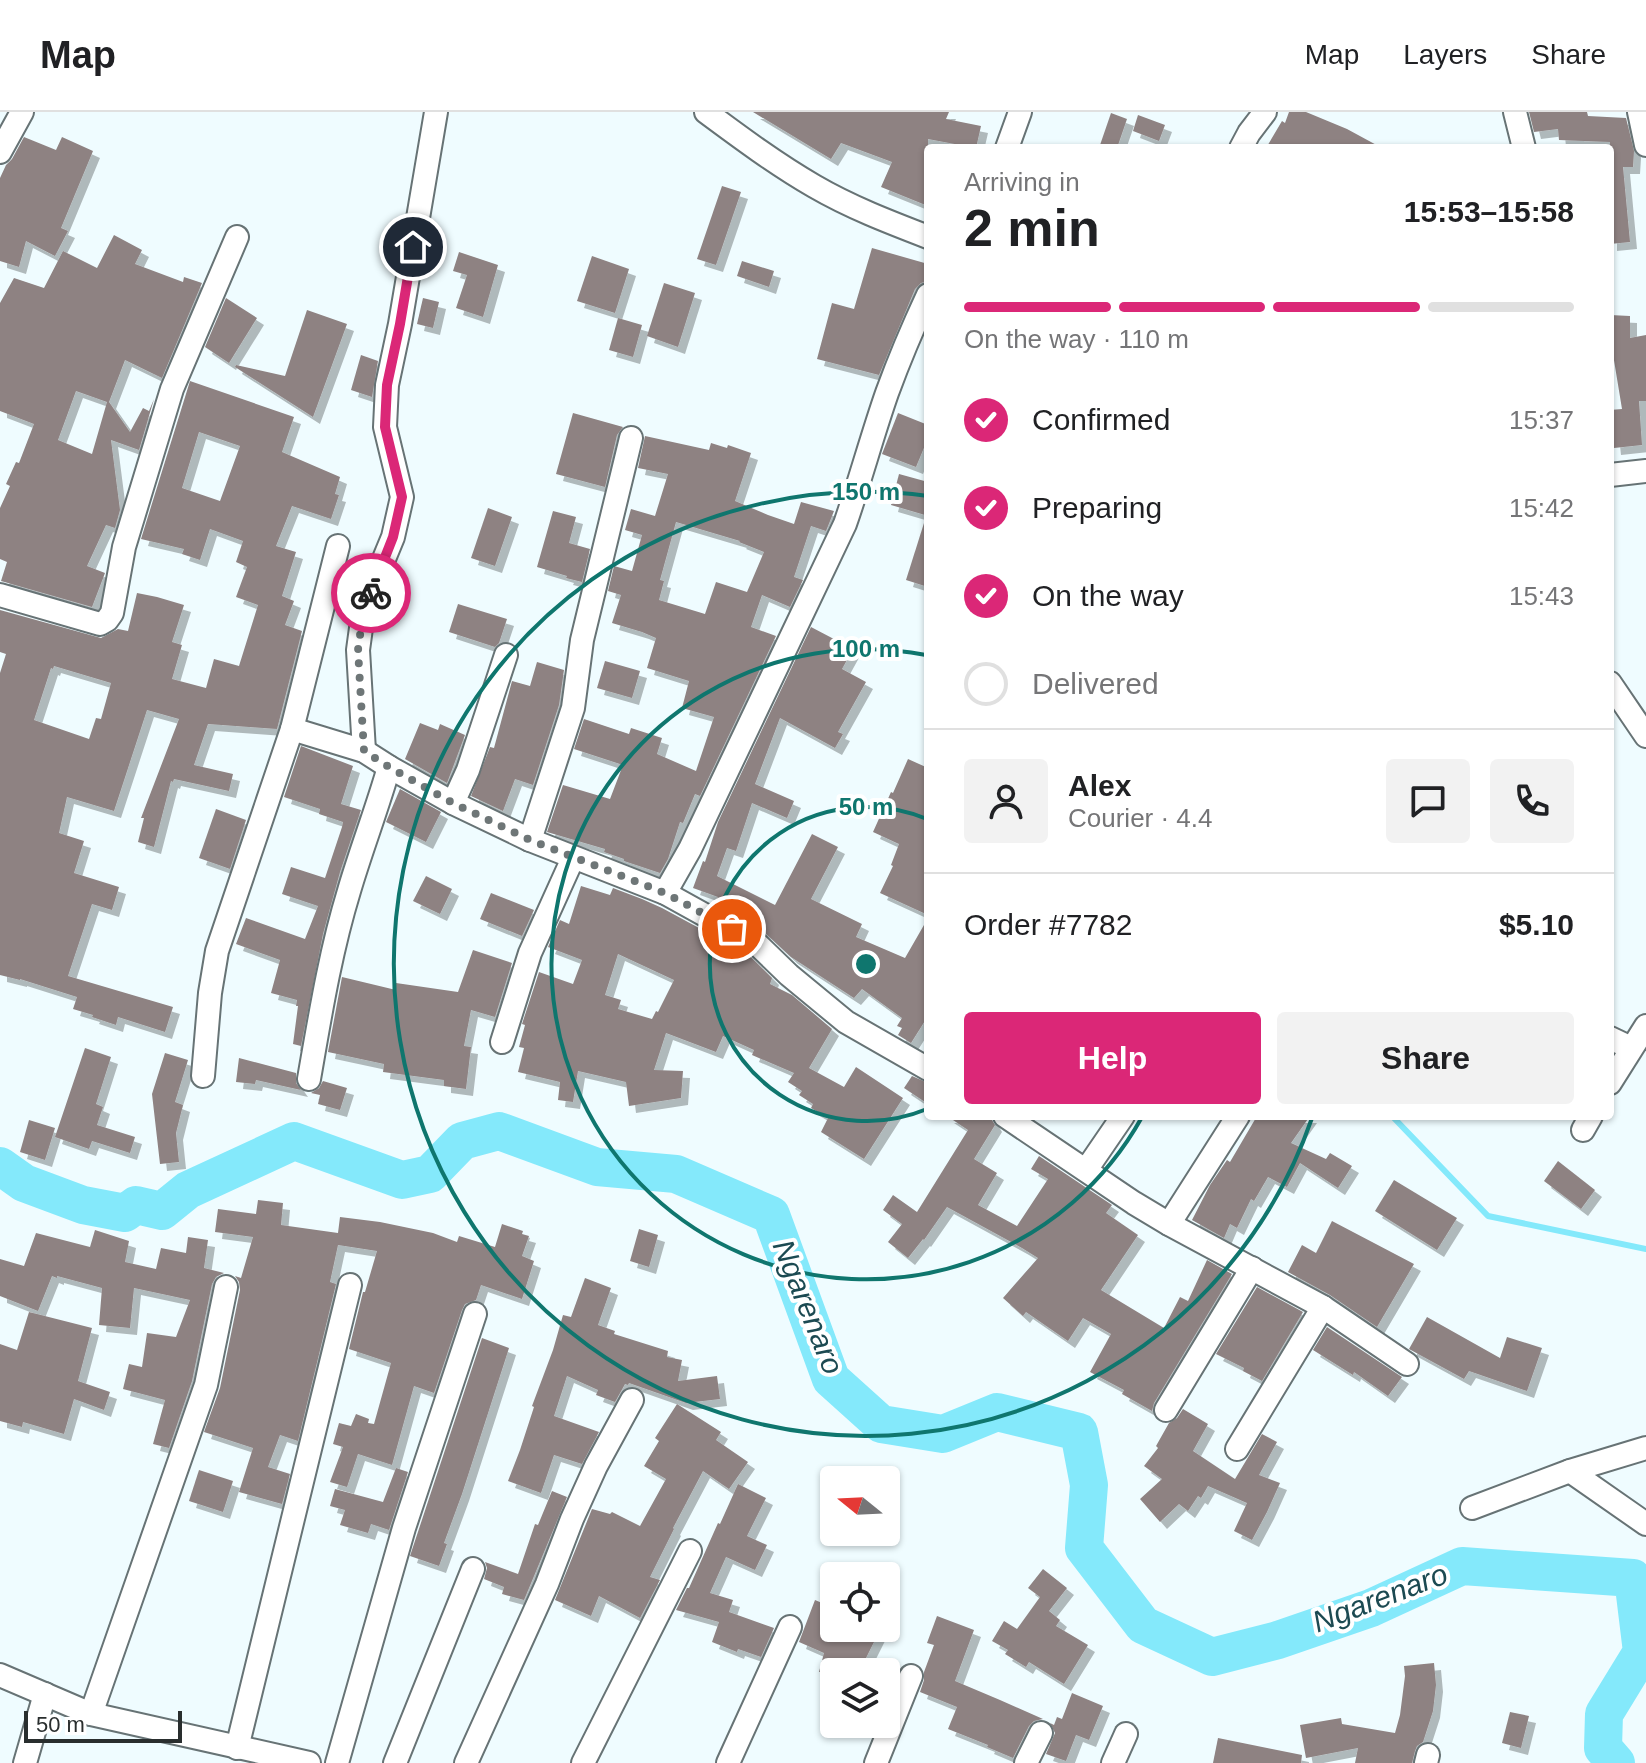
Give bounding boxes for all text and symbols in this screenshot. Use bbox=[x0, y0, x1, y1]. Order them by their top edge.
text: Map bbox=[40, 34, 116, 76]
text: Map bbox=[1305, 39, 1359, 70]
text: Layers bbox=[1403, 39, 1487, 70]
text: Share bbox=[1531, 39, 1606, 70]
text: Arriving in bbox=[964, 167, 1080, 197]
text: 15:53–15:58 bbox=[1404, 195, 1574, 228]
text: 2 min bbox=[964, 199, 1100, 257]
pin bbox=[379, 213, 447, 281]
icon: home bbox=[391, 225, 435, 269]
text: On the way · 110 m bbox=[964, 324, 1189, 354]
icon: check bbox=[964, 398, 1008, 442]
text: Confirmed bbox=[1032, 403, 1170, 436]
text: 15:37 bbox=[1509, 405, 1574, 435]
text: 150 m bbox=[832, 478, 900, 505]
icon: check bbox=[964, 486, 1008, 530]
text: Preparing bbox=[1032, 491, 1162, 524]
text: 15:42 bbox=[1509, 493, 1574, 523]
courier bbox=[331, 553, 411, 633]
icon: bike bbox=[349, 571, 393, 615]
icon: check bbox=[964, 574, 1008, 618]
text: On the way bbox=[1032, 579, 1184, 612]
text: 15:43 bbox=[1509, 581, 1574, 611]
text: 100 m bbox=[832, 635, 900, 662]
text: Delivered bbox=[1032, 667, 1159, 700]
button: person bbox=[964, 759, 1048, 843]
button: chat bbox=[1386, 759, 1470, 843]
button: phone bbox=[1490, 759, 1574, 843]
text: Alex bbox=[1068, 769, 1131, 802]
text: 50 m bbox=[839, 793, 893, 820]
text: Courier · 4.4 bbox=[1068, 803, 1213, 833]
pin bbox=[698, 895, 766, 963]
icon: bag bbox=[710, 907, 754, 951]
text: Order #7782 bbox=[964, 908, 1132, 941]
text: $5.10 bbox=[1499, 908, 1574, 941]
centre of rings bbox=[852, 950, 880, 978]
button: Help bbox=[964, 1012, 1261, 1104]
button: Share bbox=[1277, 1012, 1574, 1104]
water label: Ngarenaro bbox=[767, 1235, 850, 1379]
north arrow bbox=[820, 1466, 900, 1546]
map controls bbox=[820, 1466, 900, 1738]
water label: Ngarenaro bbox=[1308, 1557, 1452, 1638]
button: locate bbox=[820, 1562, 900, 1642]
button: layers bbox=[820, 1658, 900, 1738]
scale bar bbox=[24, 1707, 182, 1743]
text: 50 m bbox=[36, 1712, 85, 1737]

